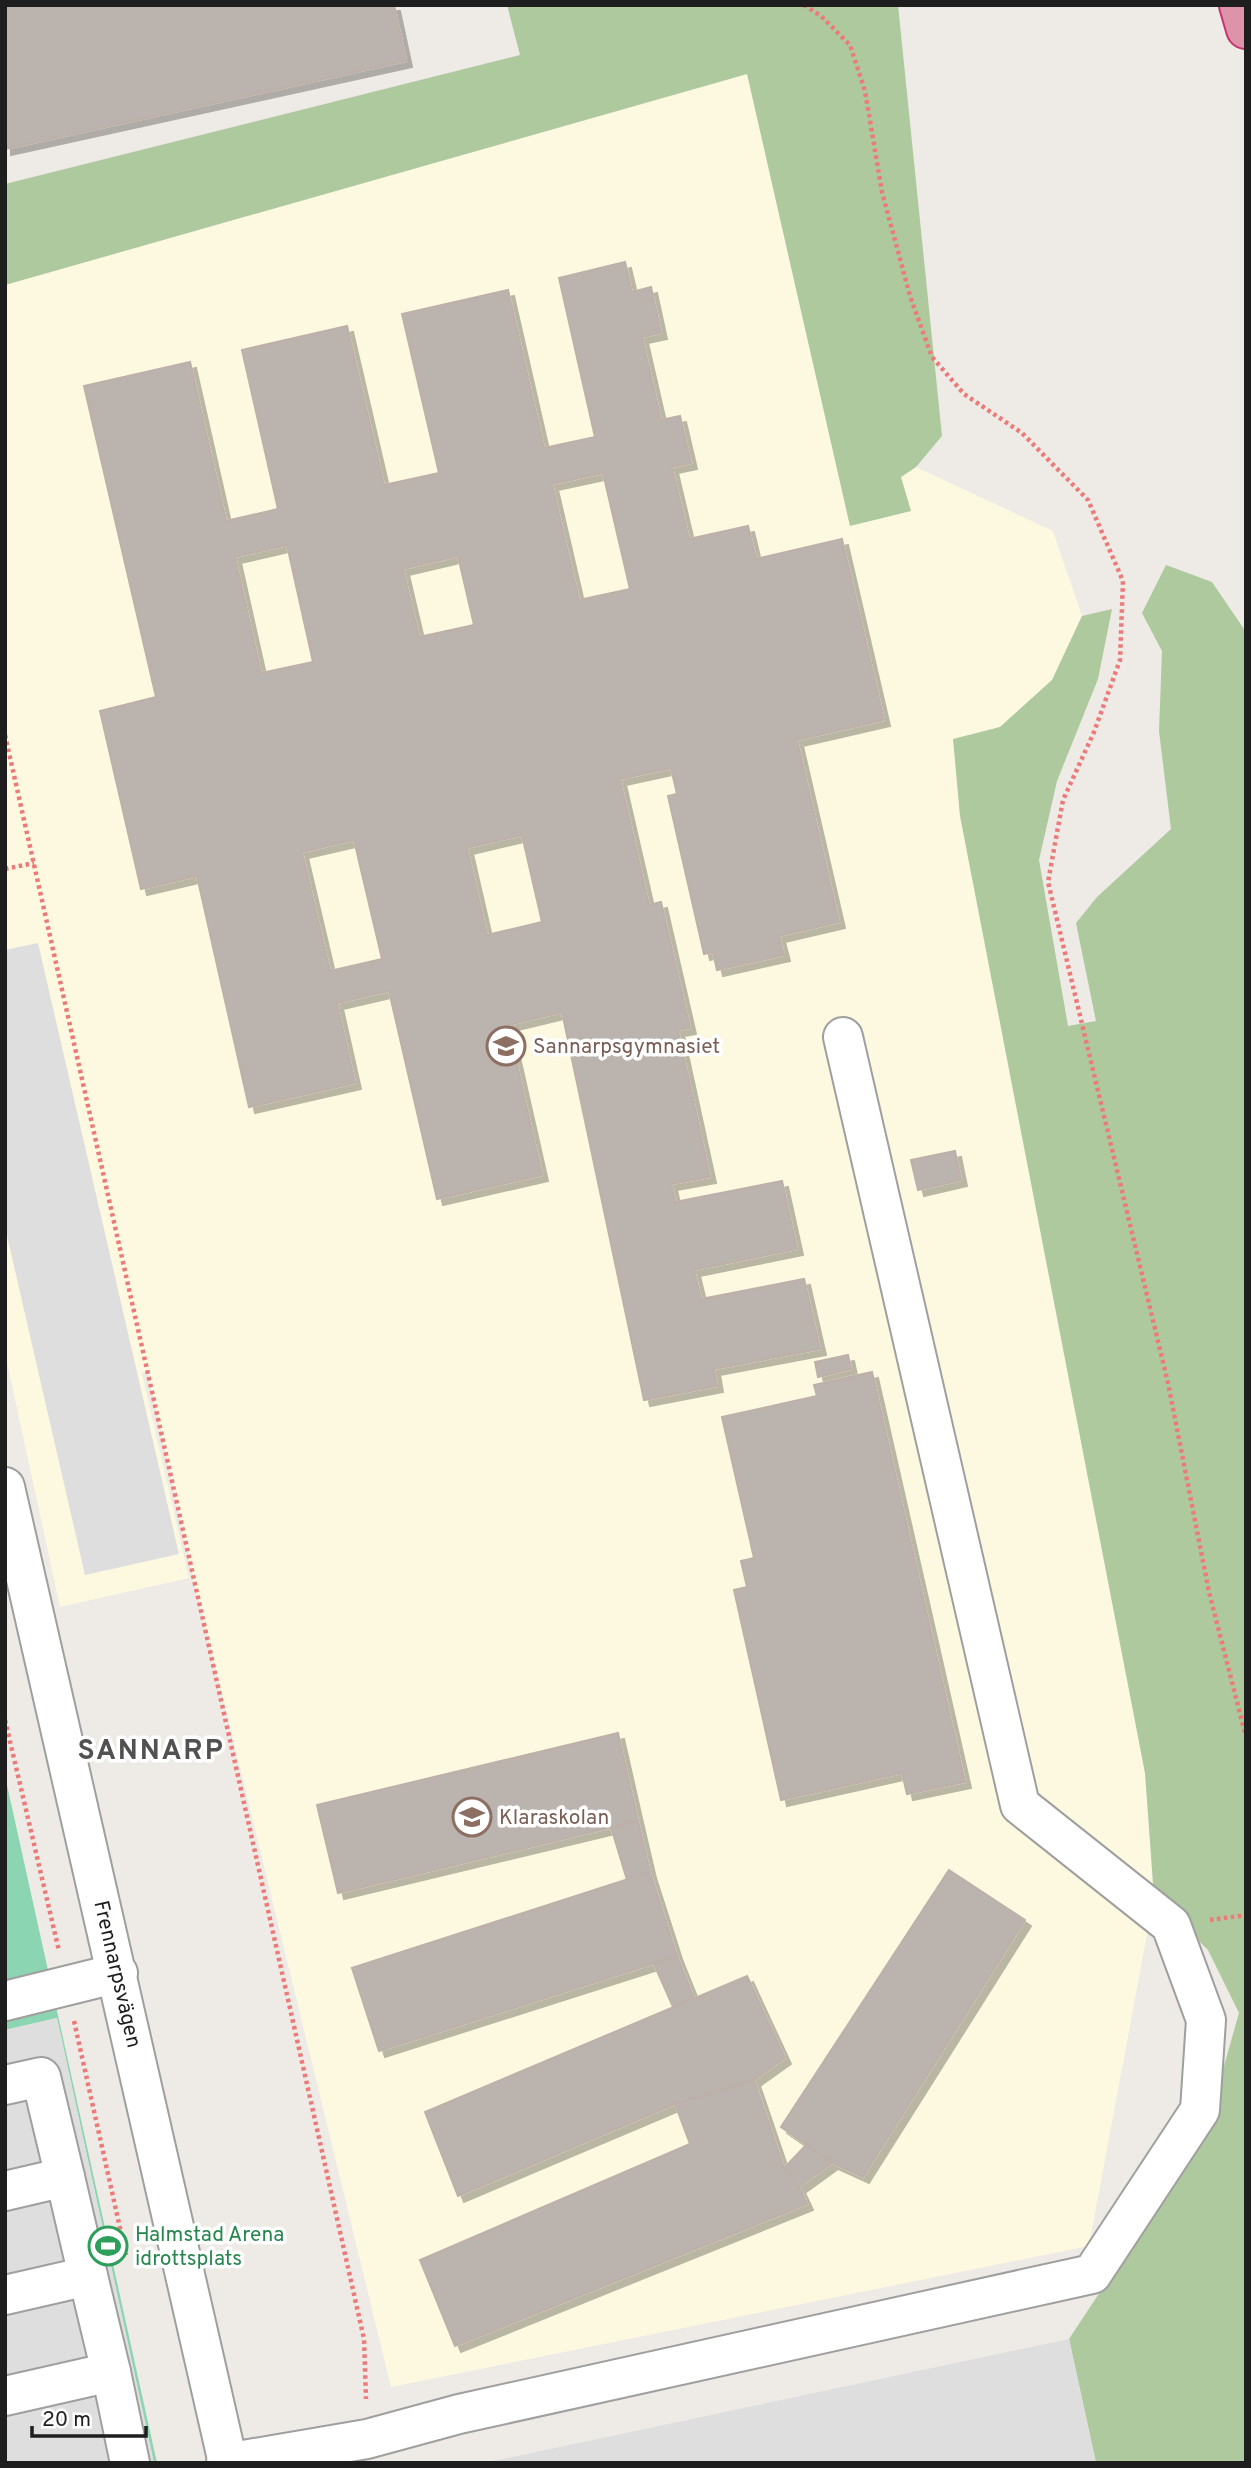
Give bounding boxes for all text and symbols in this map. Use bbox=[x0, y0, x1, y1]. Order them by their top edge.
school or university icon: Sannarpsgymnasiet bbox=[485, 1025, 527, 1067]
place label: Sannarpsgymnasiet bbox=[533, 1034, 720, 1061]
district label: SANNARP bbox=[77, 1734, 225, 1770]
school or university icon: Klaraskolan bbox=[451, 1796, 493, 1838]
place label: Klaraskolan bbox=[499, 1805, 609, 1832]
street label: Frennarpsvägen bbox=[86, 1898, 147, 2051]
place label: Halmstad Arena idrottsplats bbox=[135, 2222, 284, 2273]
sports icon: Halmstad Arena idrottsplats bbox=[87, 2225, 129, 2267]
scale bar bbox=[32, 2394, 145, 2438]
text: 20 m bbox=[42, 2407, 91, 2434]

